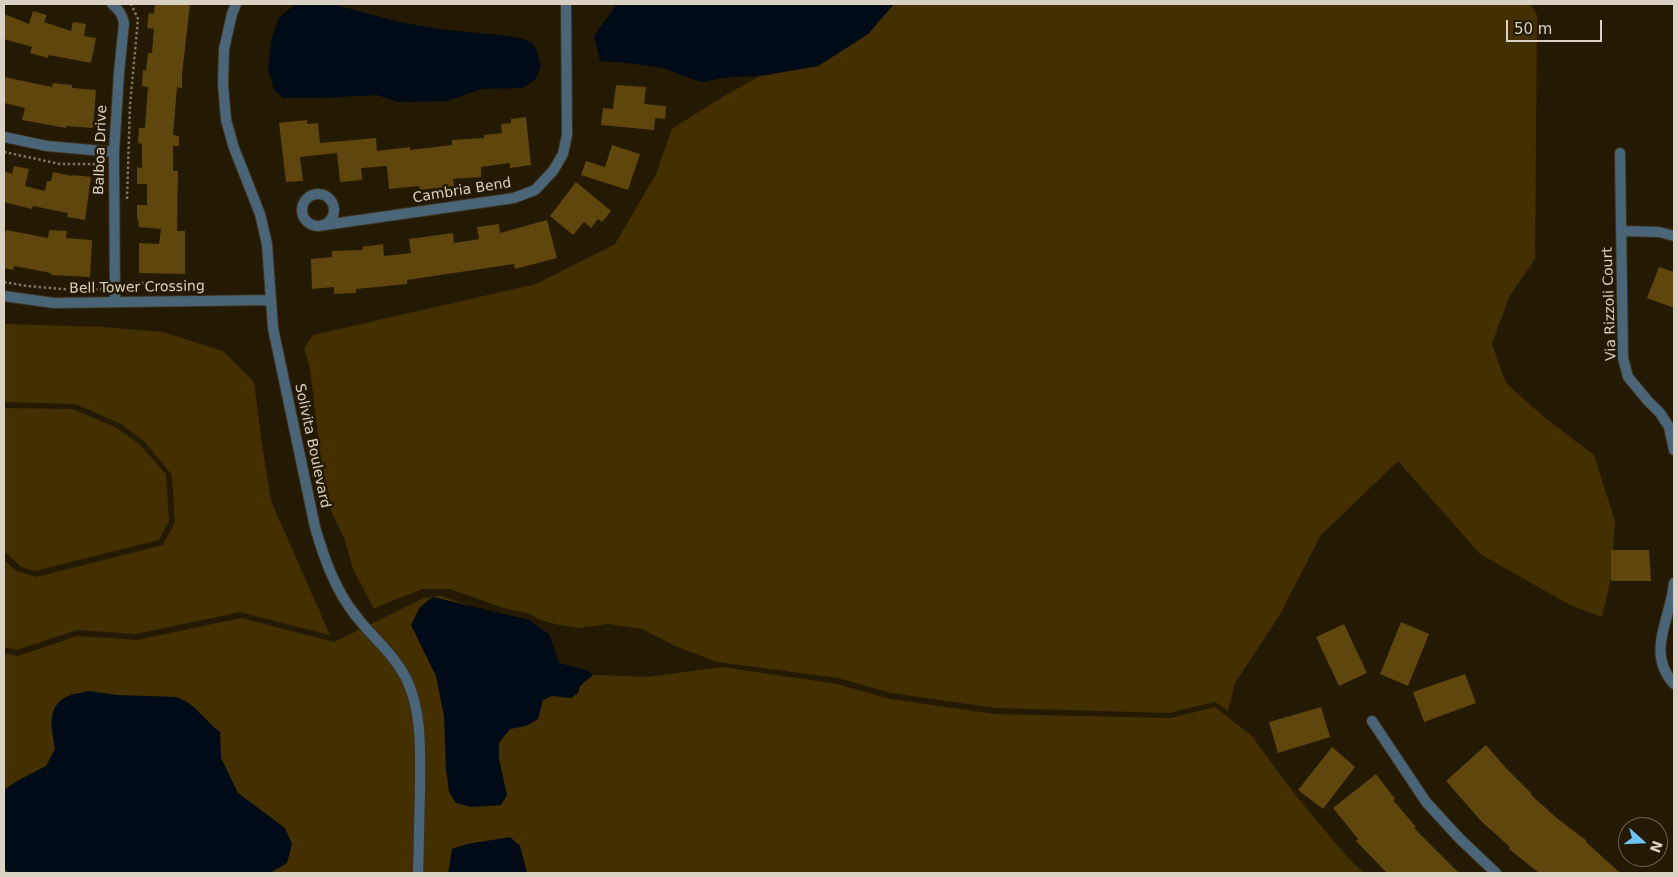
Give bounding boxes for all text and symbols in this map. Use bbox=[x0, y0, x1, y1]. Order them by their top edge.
scale bar bbox=[1508, 10, 1604, 42]
text: 50 m bbox=[1514, 20, 1552, 38]
street label: Balboa Drive bbox=[91, 105, 111, 195]
street label: Cambria Bend bbox=[412, 175, 512, 207]
street label: Via Rizzoli Court bbox=[1600, 247, 1620, 361]
street label: Bell Tower Crossing bbox=[69, 278, 205, 298]
street label: Solivita Boulevard bbox=[291, 382, 333, 510]
north arrow bbox=[1618, 817, 1668, 867]
text: N bbox=[1647, 839, 1666, 855]

